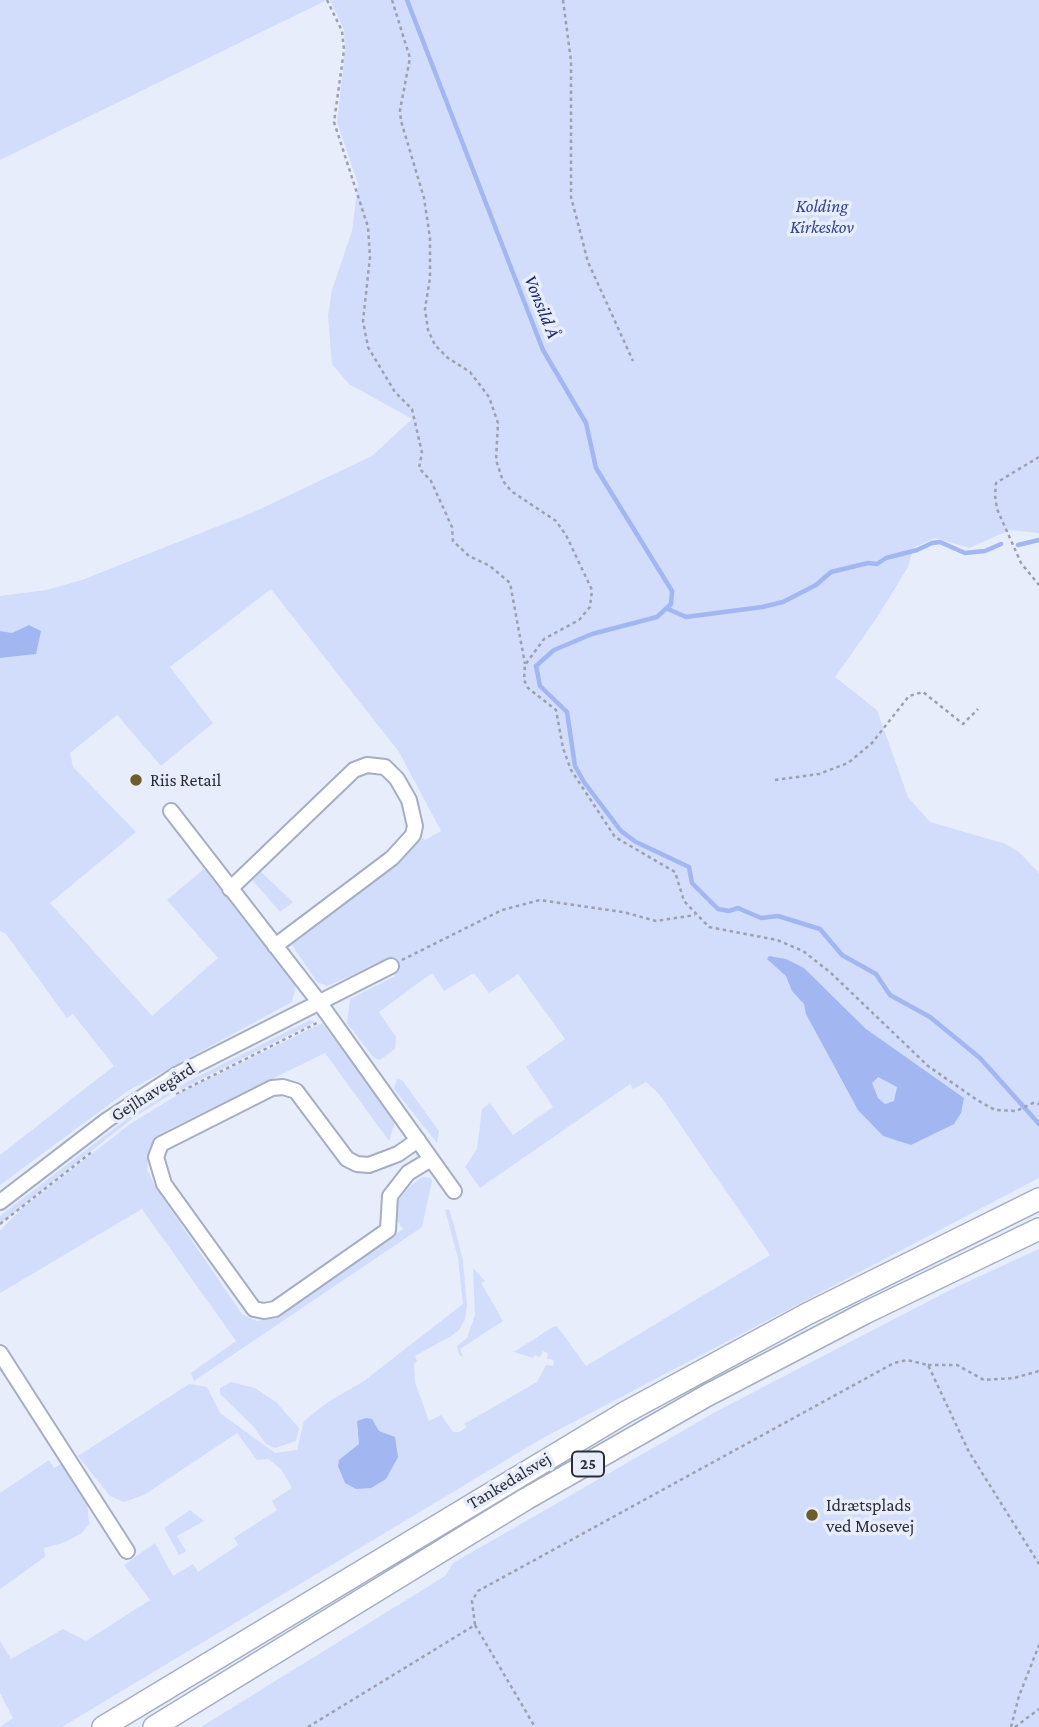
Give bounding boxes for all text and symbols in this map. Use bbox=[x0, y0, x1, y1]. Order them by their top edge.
park label: Kolding Kirkeskov bbox=[790, 195, 854, 238]
water label: Vonsild Å bbox=[519, 272, 565, 342]
place label: Riis Retail bbox=[150, 769, 221, 791]
marker: Riis Retail bbox=[128, 772, 144, 788]
street label: Gejlhavegård bbox=[107, 1058, 199, 1126]
street label: Tankedalsvej bbox=[463, 1448, 555, 1514]
road number: 25 bbox=[572, 1452, 604, 1476]
place label: Idrætsplads ved Mosevej bbox=[826, 1494, 914, 1536]
marker: Idrætsplads ved Mosevej bbox=[804, 1507, 820, 1523]

